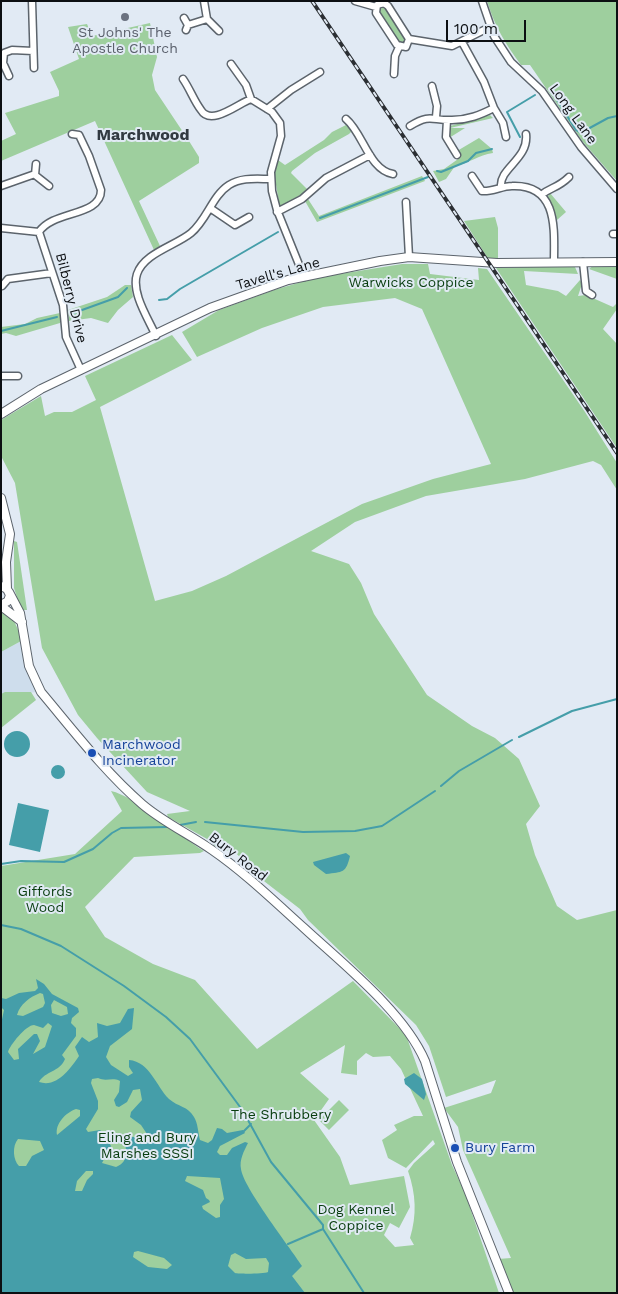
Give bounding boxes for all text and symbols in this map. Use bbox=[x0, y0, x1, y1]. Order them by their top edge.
scale bar bbox=[448, 10, 528, 42]
marker: St Johns' The Apostle Church bbox=[119, 11, 131, 23]
text: 100 m bbox=[454, 20, 498, 38]
place label: St Johns' The Apostle Church bbox=[72, 25, 178, 58]
street label: Long Lane bbox=[545, 81, 601, 147]
district label: Marchwood bbox=[97, 125, 189, 145]
street label: Bilberry Drive bbox=[52, 251, 90, 345]
street label: Tavell's Lane bbox=[234, 254, 322, 294]
park label: Warwicks Coppice bbox=[349, 275, 473, 291]
place label: Marchwood Incinerator bbox=[102, 737, 181, 770]
marker: Marchwood Incinerator bbox=[86, 747, 98, 759]
street label: Bury Road bbox=[205, 829, 271, 885]
park label: Giffords Wood bbox=[18, 884, 72, 916]
park label: The Shrubbery bbox=[231, 1107, 331, 1123]
park label: Eling and Bury Marshes SSSI bbox=[98, 1130, 196, 1162]
place label: Bury Farm bbox=[465, 1140, 535, 1156]
marker: Bury Farm bbox=[449, 1142, 461, 1154]
park label: Dog Kennel Coppice bbox=[317, 1202, 395, 1234]

